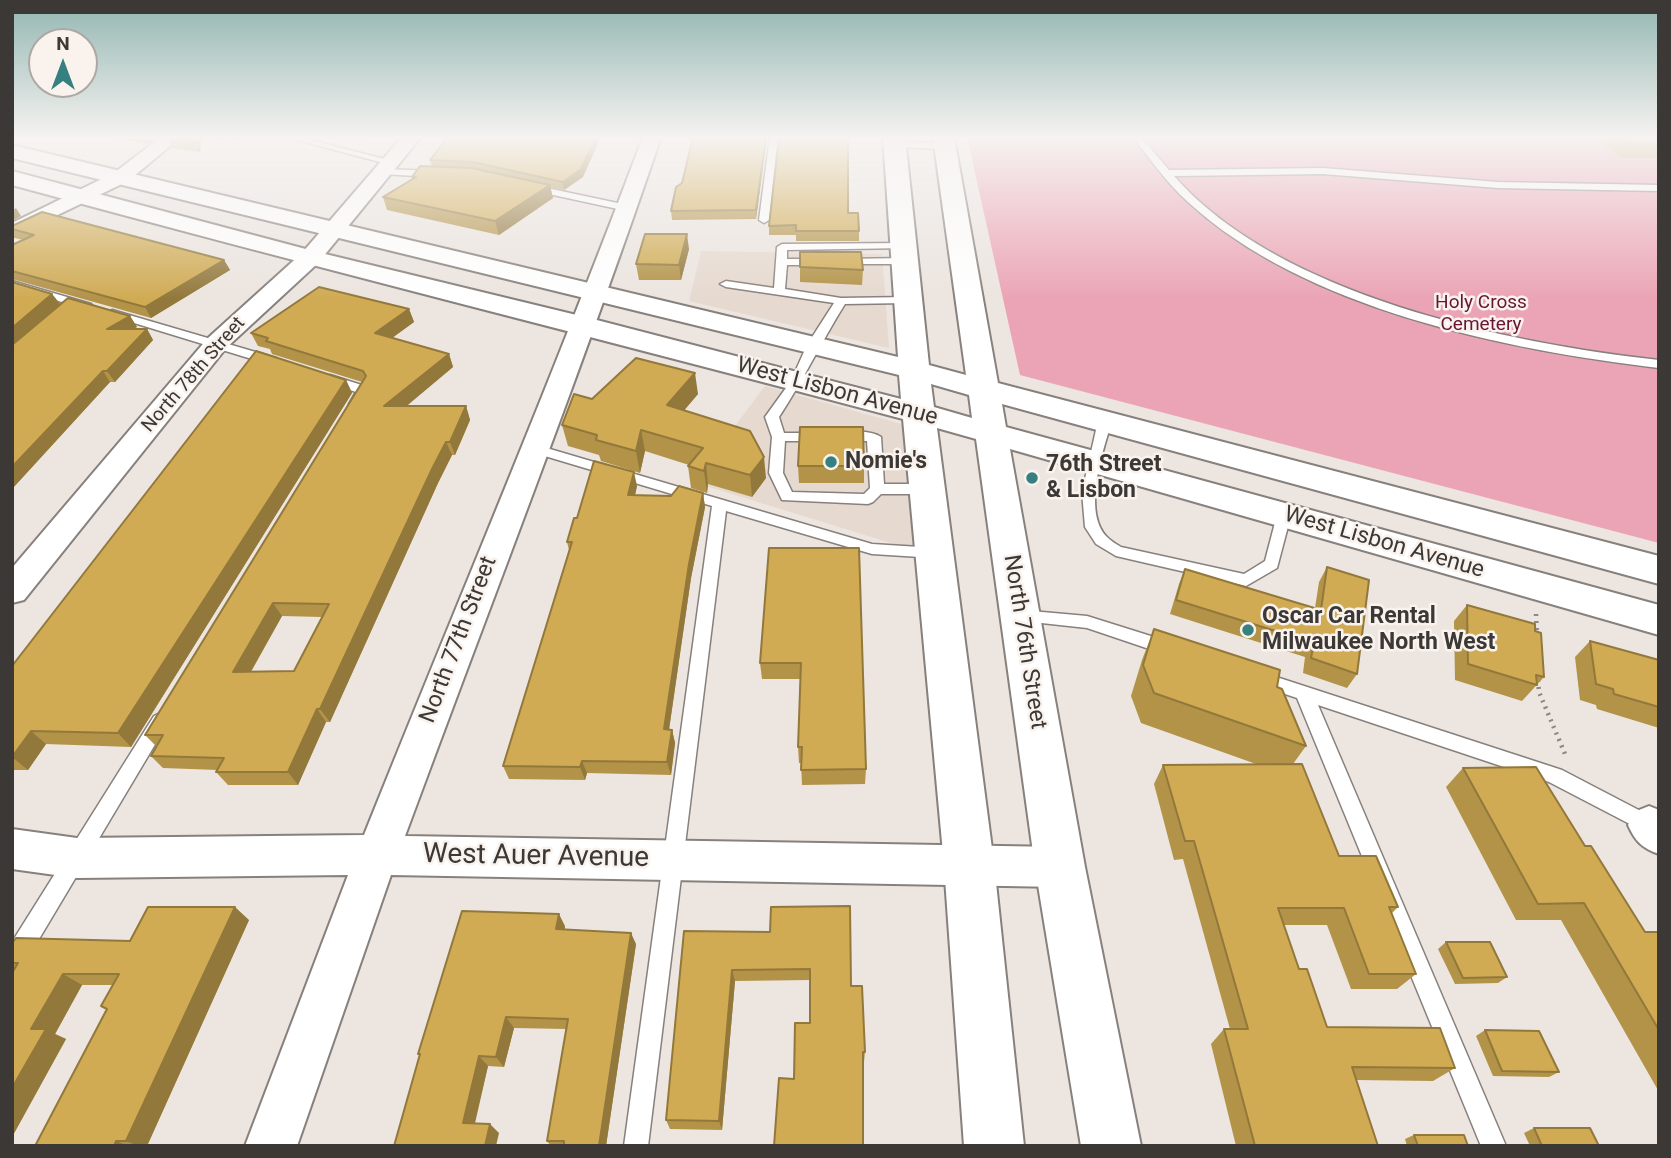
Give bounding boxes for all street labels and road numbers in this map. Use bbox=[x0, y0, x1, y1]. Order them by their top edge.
street label: North 78th Street bbox=[138, 313, 250, 437]
street label: West Lisbon Avenue bbox=[734, 352, 940, 432]
street label: West Lisbon Avenue bbox=[1281, 501, 1487, 585]
street label: North 77th Street bbox=[415, 553, 503, 727]
street label: North 76th Street bbox=[997, 553, 1051, 731]
street label: West Auer Avenue bbox=[423, 838, 649, 876]

